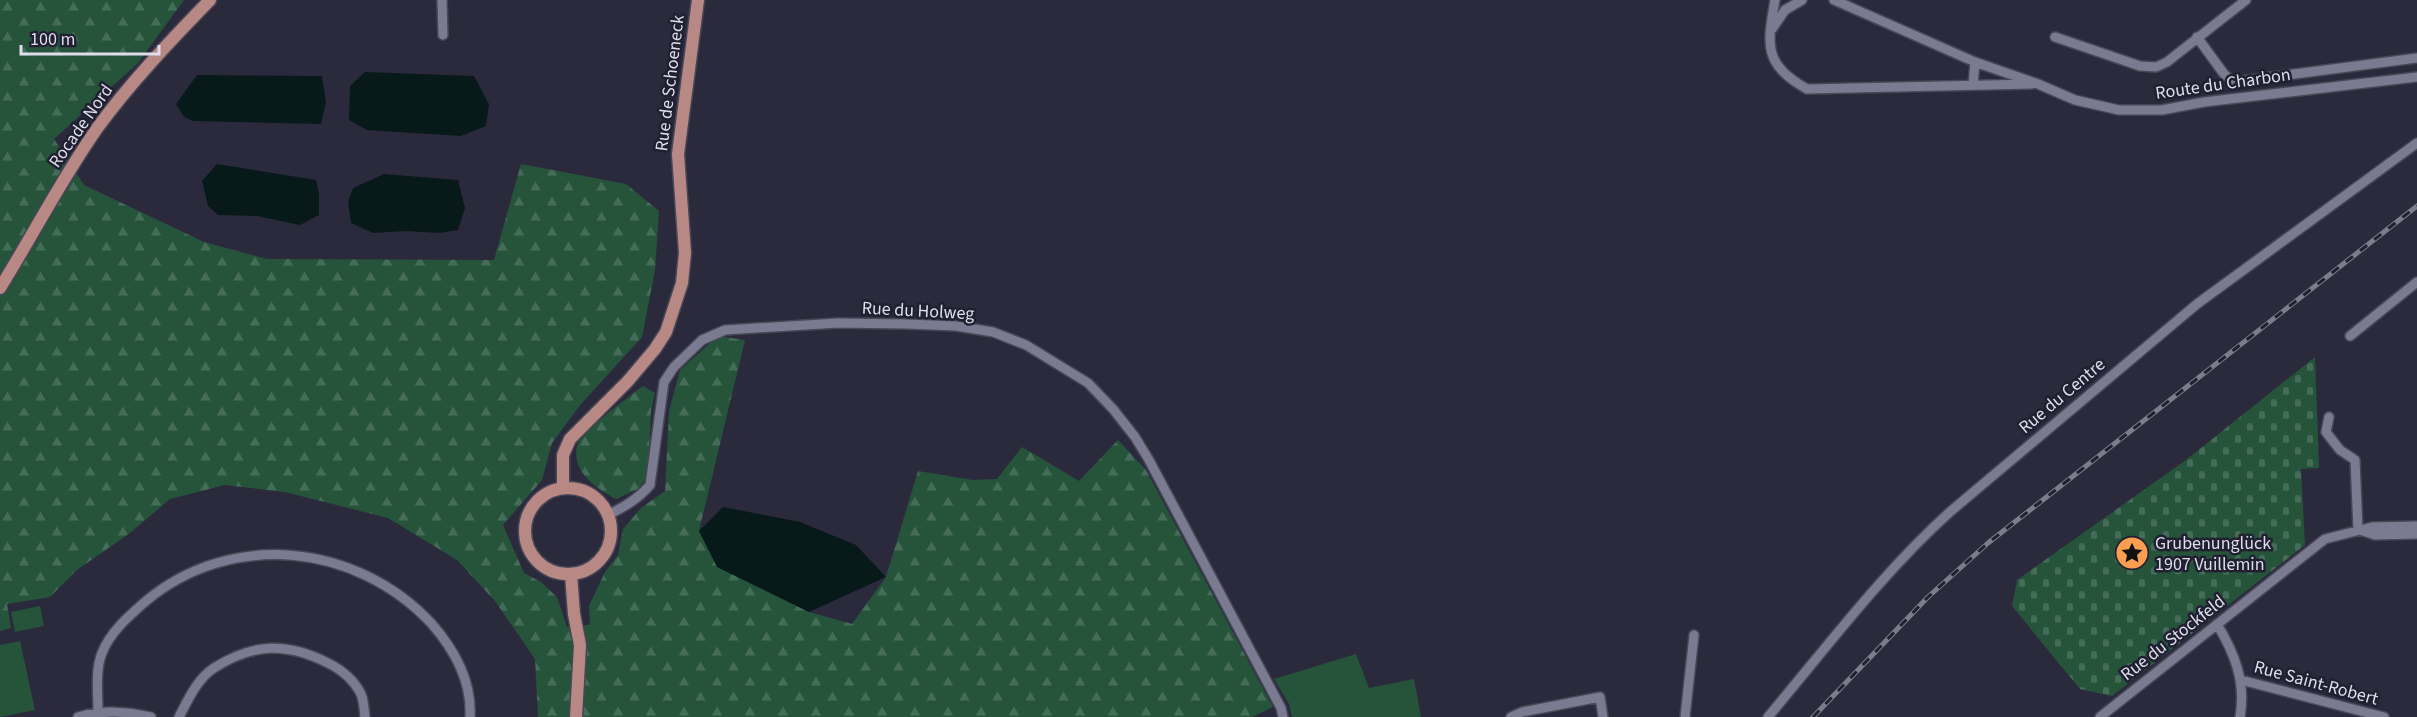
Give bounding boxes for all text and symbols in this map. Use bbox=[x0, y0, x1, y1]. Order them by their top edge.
street label: Rue de Schoeneck bbox=[649, 13, 691, 153]
scale bar bbox=[21, 18, 159, 56]
text: 100 m bbox=[30, 27, 75, 52]
street label: Route du Charbon bbox=[2154, 62, 2292, 106]
street label: Rocade Nord bbox=[43, 79, 119, 173]
street label: Rue du Holweg bbox=[861, 296, 975, 326]
street label: Rue du Centre bbox=[2013, 352, 2111, 440]
place label: Grubenunglück 1907 Vuillemin bbox=[2155, 531, 2271, 577]
place icon: Grubenunglück 1907 Vuillemin bbox=[2114, 535, 2150, 571]
street label: Rue du Stockfeld bbox=[2115, 589, 2231, 687]
street label: Rue Saint-Robert bbox=[2251, 654, 2381, 712]

